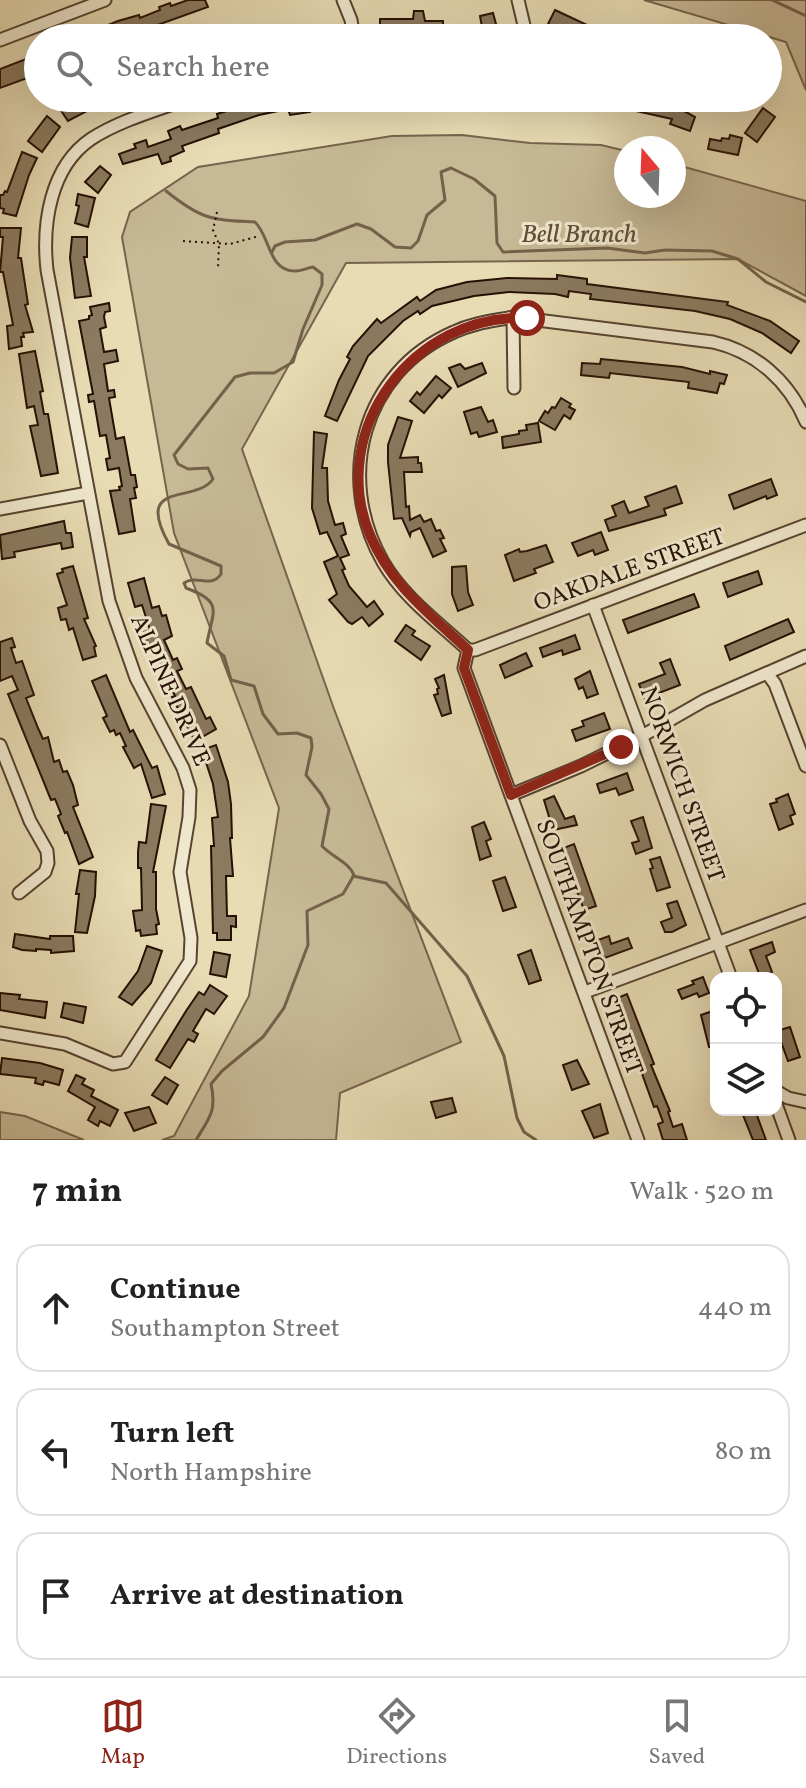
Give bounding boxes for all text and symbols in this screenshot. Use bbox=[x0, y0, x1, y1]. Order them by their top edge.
search box bbox=[24, 24, 782, 112]
icon: search bbox=[52, 46, 96, 90]
text: Search here bbox=[116, 47, 270, 89]
north arrow bbox=[614, 136, 686, 208]
water label: Bell Branch bbox=[521, 217, 637, 253]
route start bbox=[509, 300, 545, 336]
street label: OAKDALE STREET bbox=[529, 520, 730, 621]
street label: ALPINE DRIVE bbox=[120, 609, 218, 772]
street label: NORWICH STREET bbox=[630, 682, 732, 887]
route end bbox=[603, 729, 639, 765]
street label: SOUTHAMPTON STREET bbox=[526, 815, 650, 1080]
map controls bbox=[710, 972, 782, 1116]
button: locate bbox=[710, 972, 782, 1044]
button: layers bbox=[710, 1044, 782, 1116]
text: 7 min bbox=[32, 1169, 122, 1216]
text: Walk · 520 m bbox=[629, 1174, 774, 1210]
text: Continue bbox=[110, 1269, 241, 1311]
icon: ahead bbox=[34, 1286, 78, 1330]
text: 440 m bbox=[698, 1290, 772, 1326]
text: Southampton Street bbox=[110, 1311, 340, 1347]
text: Turn left bbox=[110, 1413, 234, 1455]
icon: left bbox=[34, 1430, 78, 1474]
text: 80 m bbox=[715, 1434, 772, 1470]
text: North Hampshire bbox=[110, 1455, 312, 1491]
icon: arrive bbox=[34, 1574, 78, 1618]
text: Arrive at destination bbox=[110, 1575, 404, 1617]
tab: Map bbox=[101, 1694, 145, 1773]
tab: Directions bbox=[346, 1694, 447, 1773]
tab: Saved bbox=[649, 1694, 705, 1773]

